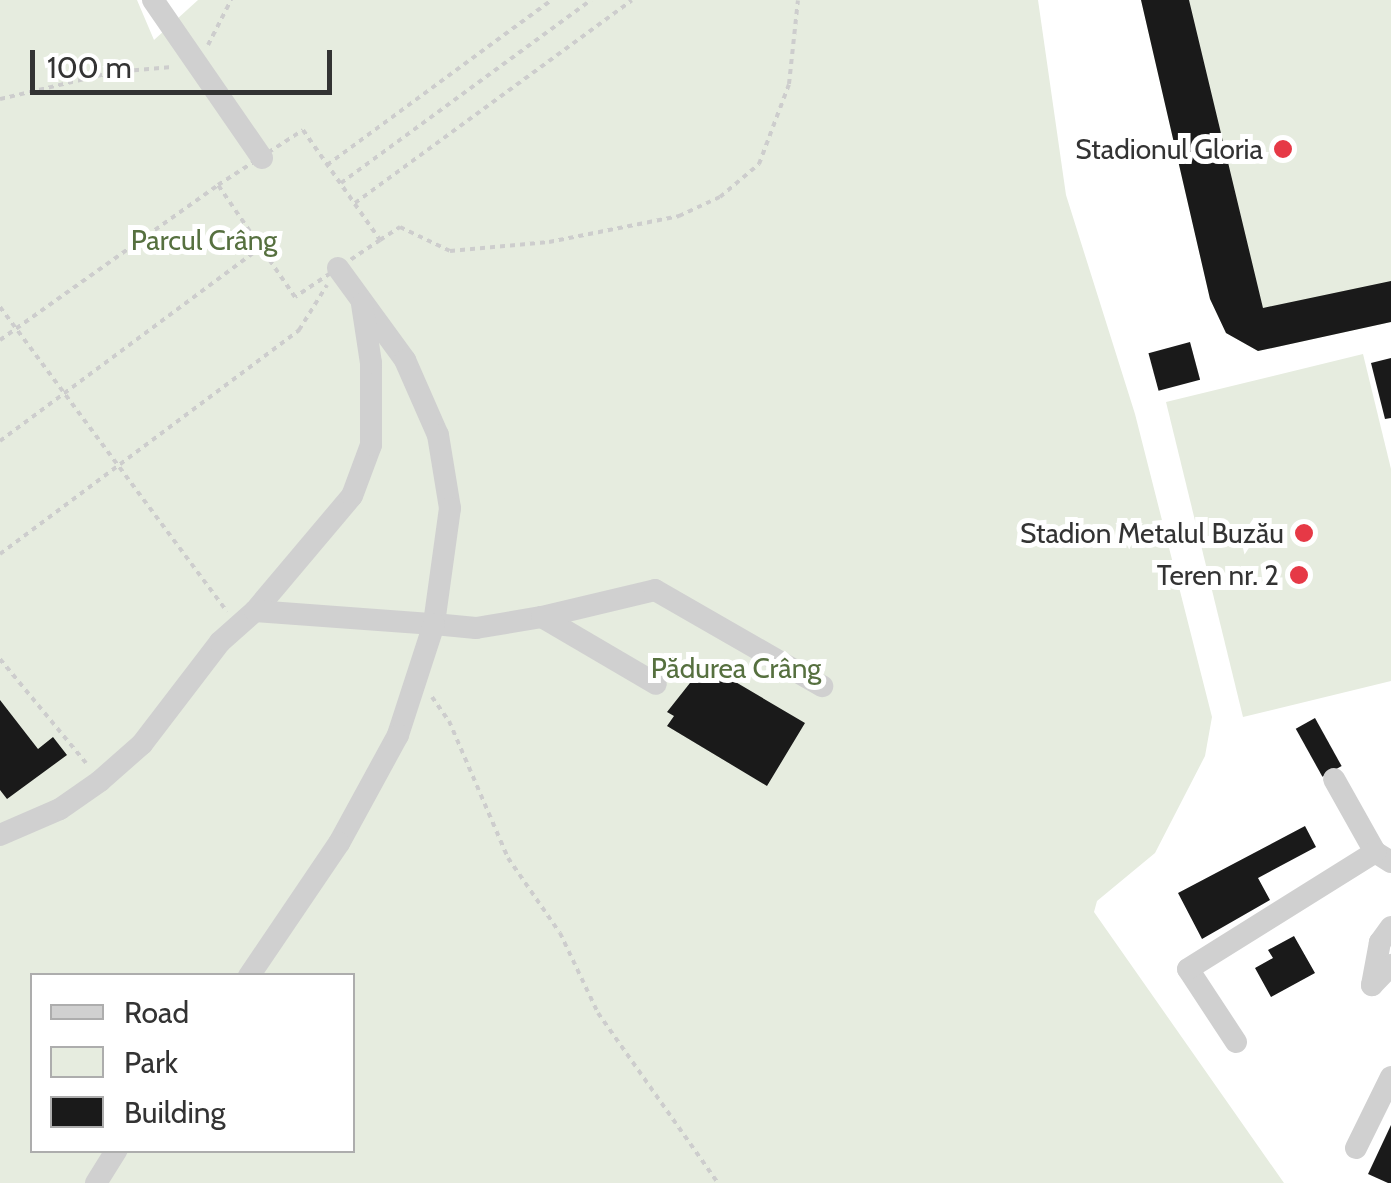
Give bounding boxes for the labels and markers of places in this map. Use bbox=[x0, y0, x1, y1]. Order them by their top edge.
place label: Stadionul Gloria bbox=[1075, 132, 1263, 166]
marker: Stadionul Gloria bbox=[1272, 138, 1294, 160]
place label: Stadion Metalul Buzău bbox=[1020, 516, 1284, 550]
marker: Stadion Metalul Buzău bbox=[1293, 522, 1315, 544]
place label: Teren nr. 2 bbox=[1157, 558, 1279, 592]
marker: Teren nr. 2 bbox=[1288, 564, 1310, 586]

